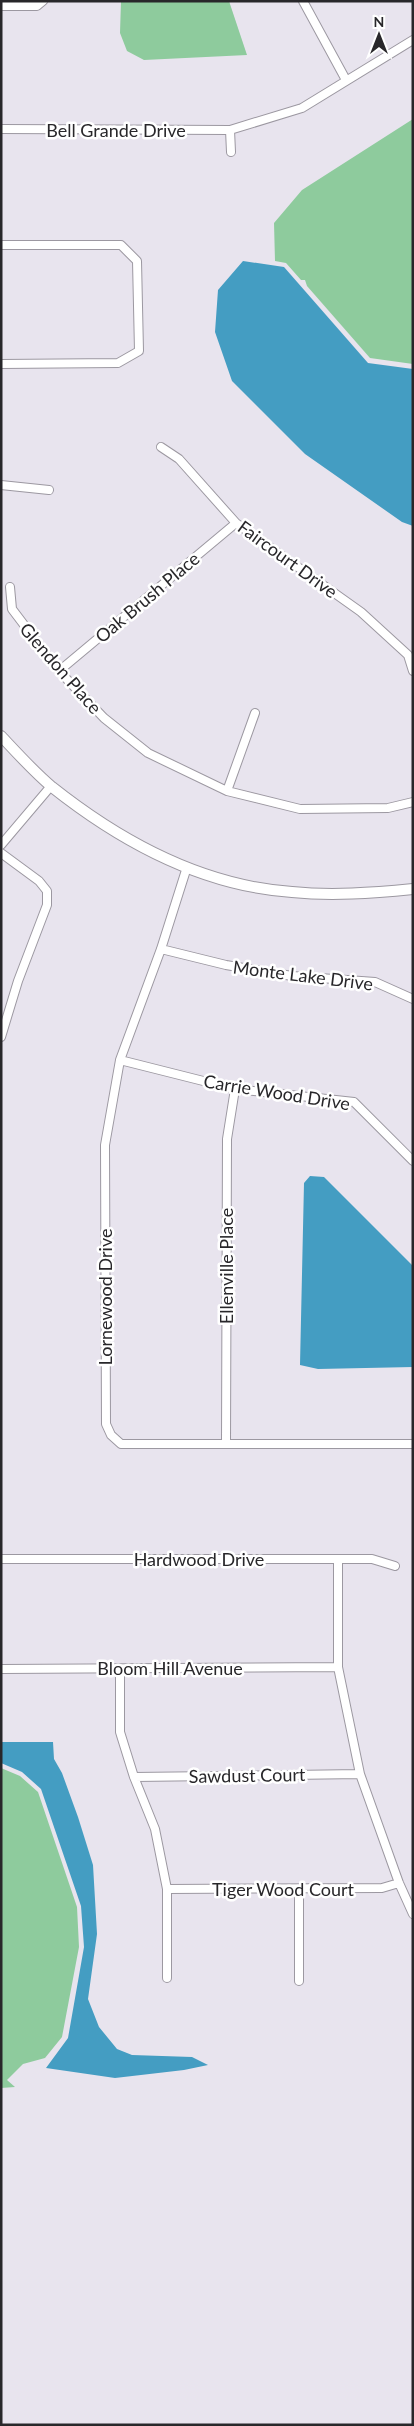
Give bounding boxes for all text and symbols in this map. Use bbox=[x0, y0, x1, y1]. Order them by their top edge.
north arrow bbox=[354, 10, 404, 60]
text: N bbox=[374, 13, 384, 30]
street label: Bell Grande Drive bbox=[46, 119, 186, 141]
street label: Faircourt Drive bbox=[234, 516, 342, 602]
street label: Oak Brush Place bbox=[90, 547, 204, 647]
street label: Glendon Place bbox=[15, 618, 107, 718]
street label: Monte Lake Drive bbox=[232, 955, 374, 995]
street label: Carrie Wood Drive bbox=[202, 1070, 352, 1114]
street label: Ellenville Place bbox=[215, 1208, 237, 1324]
street label: Lornewood Drive bbox=[94, 1229, 116, 1365]
street label: Hardwood Drive bbox=[134, 1548, 264, 1570]
street label: Bloom Hill Avenue bbox=[97, 1657, 243, 1679]
street label: Sawdust Court bbox=[189, 1763, 306, 1787]
street label: Tiger Wood Court bbox=[212, 1878, 355, 1900]

